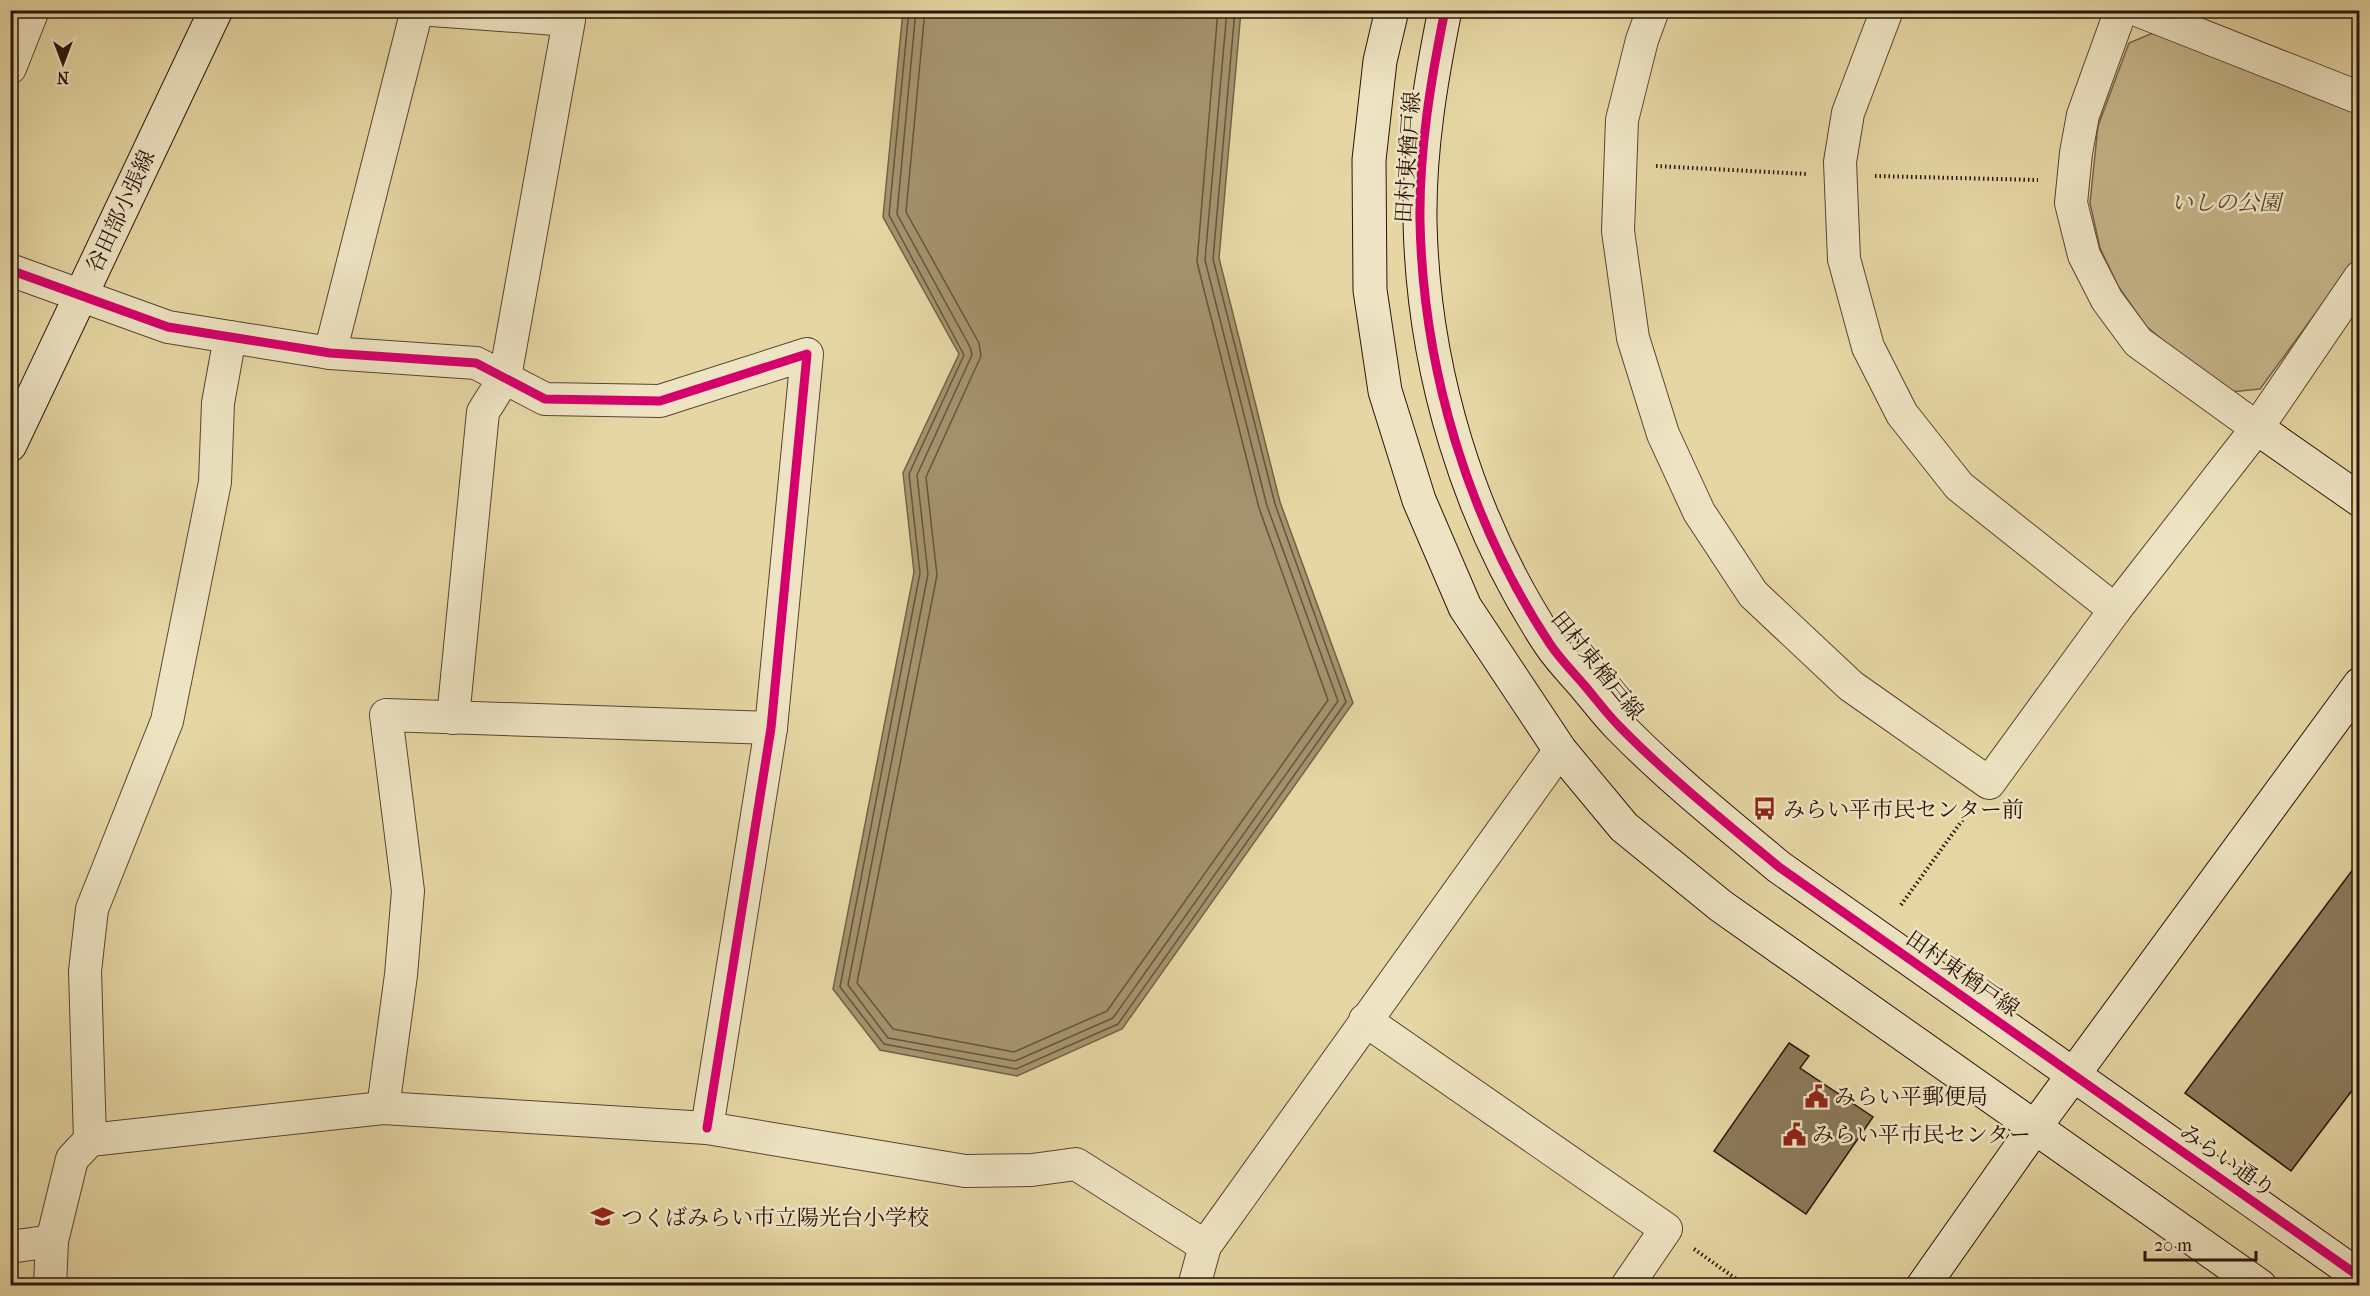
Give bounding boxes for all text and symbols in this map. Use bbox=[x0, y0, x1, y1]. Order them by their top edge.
north arrow bbox=[33, 33, 93, 93]
text: N bbox=[56, 68, 69, 87]
street label: 田村東楢戸線 bbox=[1390, 90, 1426, 224]
street label: 谷田部小張線 bbox=[81, 146, 161, 277]
park label: いしの公園 bbox=[2171, 190, 2284, 216]
street label: 田村東楢戸線 bbox=[1546, 606, 1649, 725]
bus stop icon: みらい平市民センター前 bbox=[1752, 796, 1778, 822]
place label: みらい平市民センター前 bbox=[1783, 797, 2024, 823]
street label: 田村東楢戸線 bbox=[1901, 925, 2024, 1022]
public building icon: みらい平郵便局 bbox=[1803, 1083, 1829, 1109]
place label: みらい平郵便局 bbox=[1834, 1084, 1988, 1110]
street label: みらい通り bbox=[2175, 1119, 2280, 1203]
public building icon: みらい平市民センター bbox=[1781, 1121, 1807, 1147]
place label: みらい平市民センター bbox=[1812, 1122, 2031, 1148]
school or university icon: つくばみらい市立陽光台小学校 bbox=[590, 1204, 616, 1230]
place label: つくばみらい市立陽光台小学校 bbox=[621, 1205, 929, 1231]
scale bar bbox=[2145, 1224, 2256, 1262]
text: 20 m bbox=[2154, 1235, 2192, 1256]

